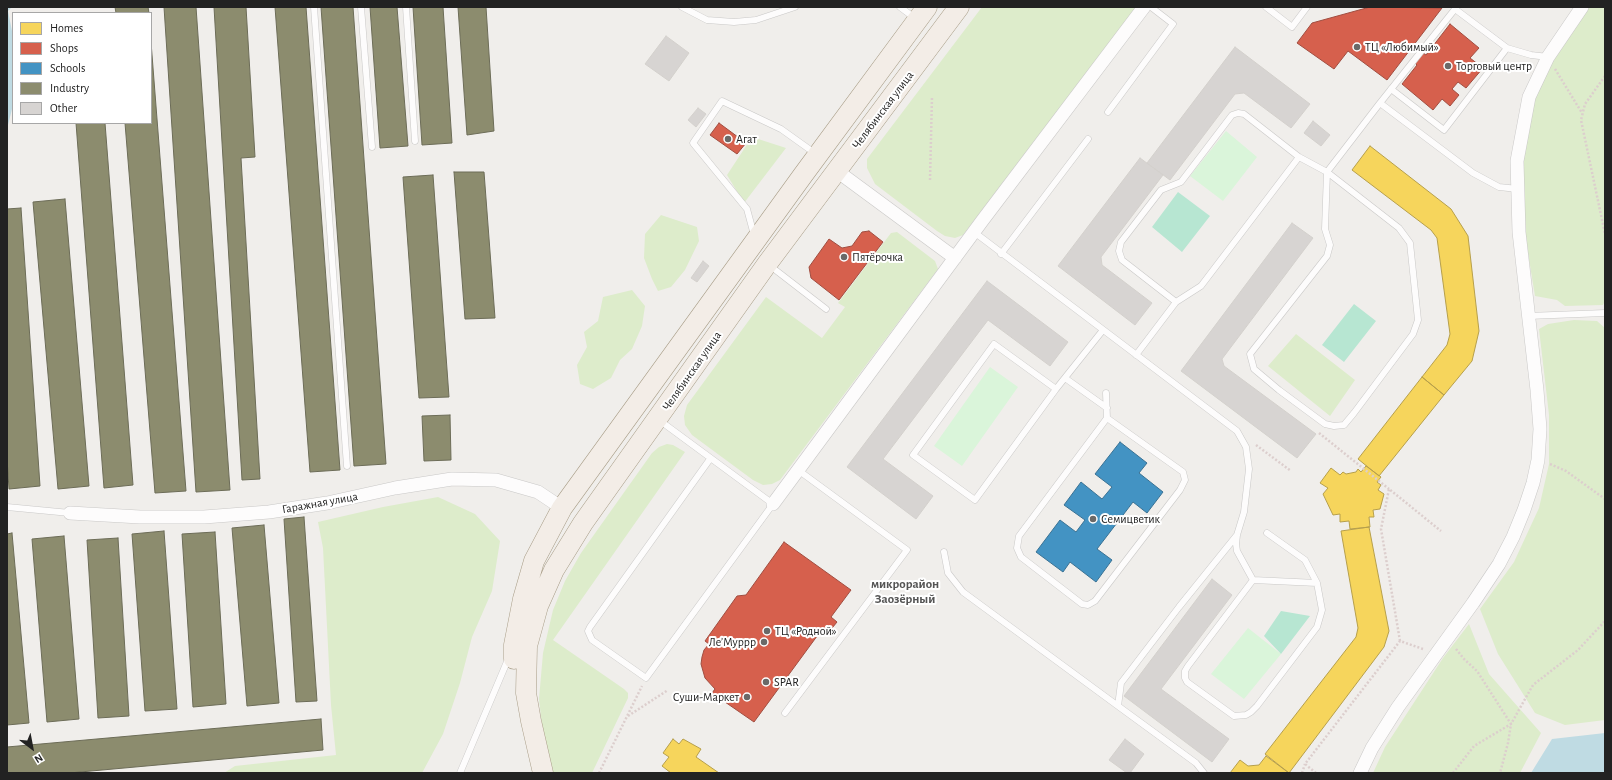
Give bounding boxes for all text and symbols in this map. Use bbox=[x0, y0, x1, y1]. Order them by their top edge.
legend bbox=[12, 12, 152, 124]
text: Homes bbox=[50, 22, 83, 34]
place label: ТЦ «Любимый» bbox=[1365, 40, 1439, 54]
text: Shops bbox=[50, 42, 78, 54]
marker: ТЦ «Любимый» bbox=[1352, 42, 1362, 52]
place label: Торговый центр bbox=[1456, 59, 1532, 73]
marker: Торговый центр bbox=[1443, 61, 1453, 71]
text: Schools bbox=[50, 62, 85, 74]
street label: Челябинская улица bbox=[849, 68, 917, 152]
text: Industry bbox=[50, 82, 89, 94]
text: Other bbox=[50, 102, 77, 114]
place label: Агат bbox=[736, 132, 757, 146]
marker: Агат bbox=[723, 134, 733, 144]
place label: Пятёрочка bbox=[852, 250, 903, 264]
marker: Пятёрочка bbox=[839, 252, 849, 262]
street label: Челябинская улица bbox=[659, 329, 725, 413]
street label: Гаражная улица bbox=[281, 489, 359, 517]
place label: Семицветик bbox=[1101, 512, 1160, 526]
marker: Семицветик bbox=[1088, 514, 1098, 524]
district label: микрорайон Заозёрный bbox=[871, 576, 939, 607]
place label: ТЦ «Родной» bbox=[775, 624, 836, 638]
marker: ТЦ «Родной» bbox=[762, 626, 772, 636]
place label: Ле’Муррр bbox=[709, 635, 756, 649]
marker: Ле’Муррр bbox=[759, 637, 769, 647]
place label: SPAR bbox=[774, 675, 799, 689]
marker: SPAR bbox=[761, 677, 771, 687]
place label: Суши-Маркет bbox=[673, 690, 739, 704]
marker: Суши-Маркет bbox=[742, 692, 752, 702]
north arrow bbox=[12, 728, 52, 768]
text: N bbox=[32, 752, 45, 765]

